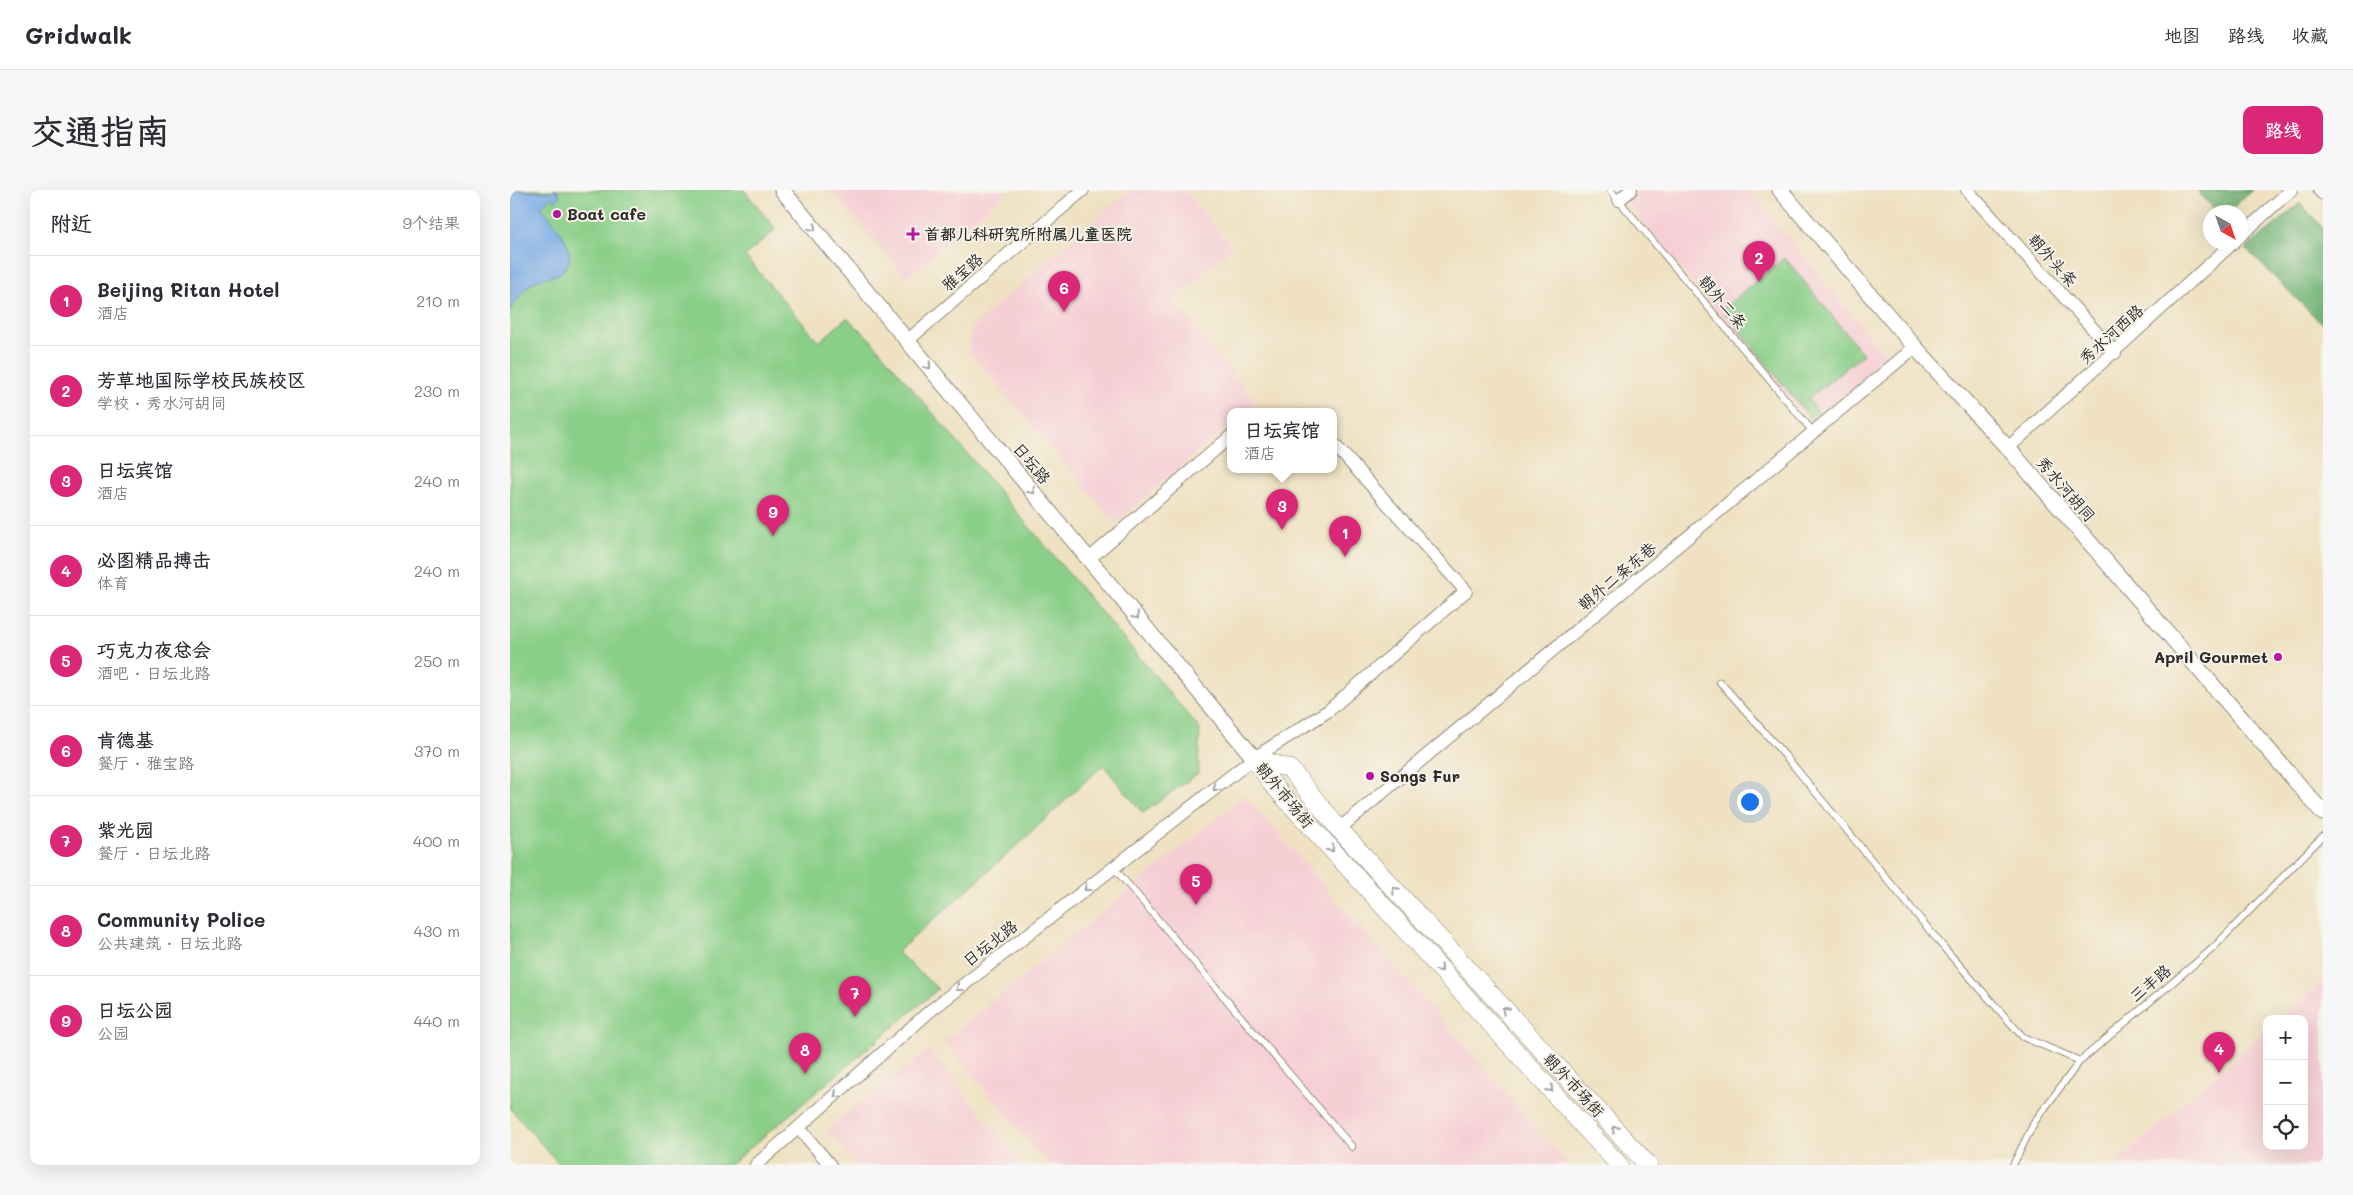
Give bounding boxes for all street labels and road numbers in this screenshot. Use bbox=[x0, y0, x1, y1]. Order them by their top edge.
street label: 朝外头条 bbox=[2024, 229, 2083, 290]
street label: 雅宝路 bbox=[937, 248, 987, 295]
street label: 朝外二条 bbox=[1695, 270, 1752, 333]
street label: 秀水河西路 bbox=[2074, 299, 2147, 368]
street label: 日坛路 bbox=[1009, 438, 1056, 488]
street label: 秀水河胡同 bbox=[2032, 452, 2101, 526]
street label: 朝外二条东巷 bbox=[1573, 537, 1660, 615]
street label: 朝外市场街 bbox=[1252, 757, 1319, 832]
street label: 日坛北路 bbox=[958, 915, 1021, 971]
street label: 三丰路 bbox=[2125, 959, 2175, 1006]
street label: 朝外市场街 bbox=[1539, 1048, 1609, 1121]

